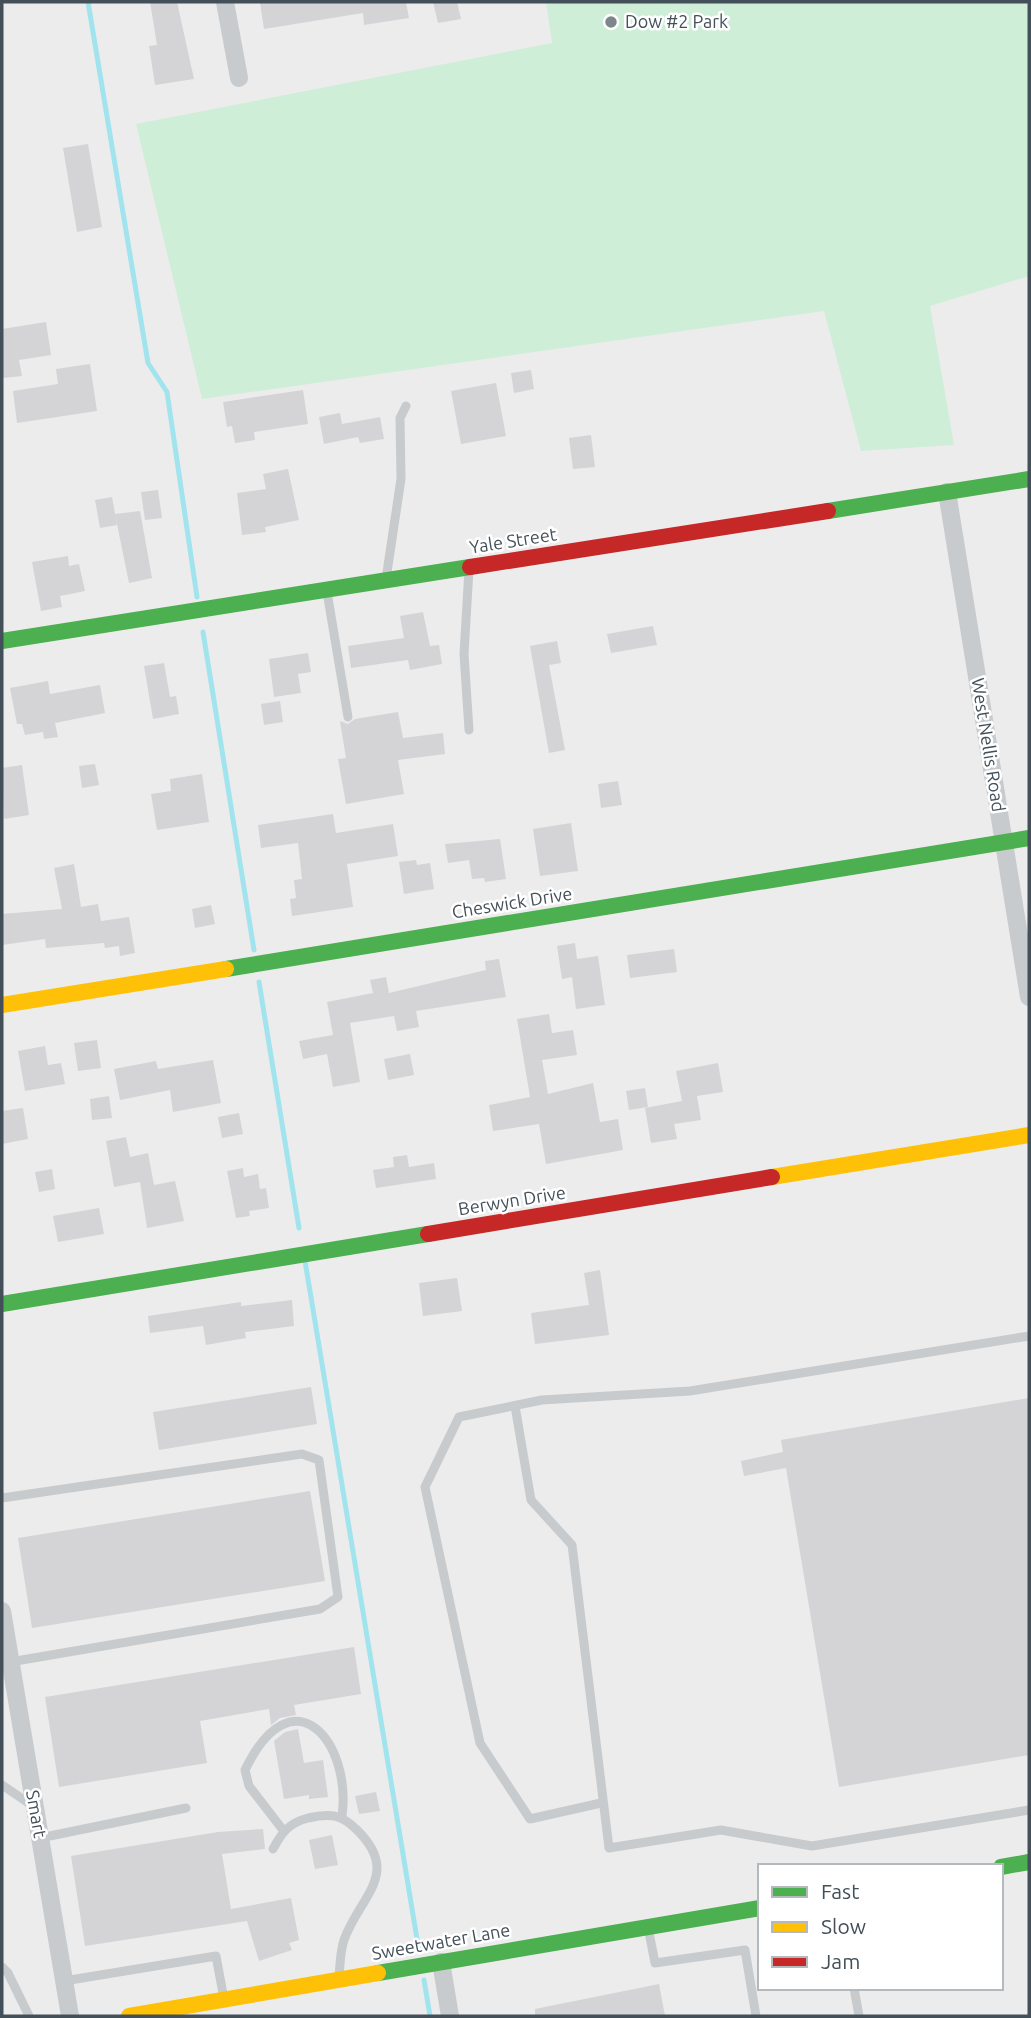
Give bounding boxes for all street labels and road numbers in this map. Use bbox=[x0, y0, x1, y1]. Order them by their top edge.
street label: Yale Street bbox=[468, 523, 558, 557]
street label: West Nellis Road bbox=[969, 676, 1009, 813]
street label: Cheswick Drive bbox=[450, 883, 573, 921]
street label: Berwyn Drive bbox=[457, 1182, 567, 1218]
street label: Smart bbox=[23, 1788, 51, 1839]
street label: Sweetwater Lane bbox=[370, 1919, 512, 1963]

